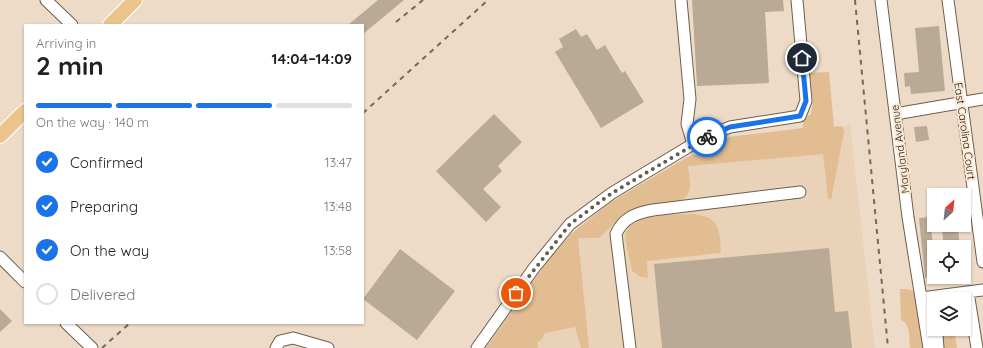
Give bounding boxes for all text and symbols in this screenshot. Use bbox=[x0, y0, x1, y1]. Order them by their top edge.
text: Arriving in bbox=[36, 35, 96, 51]
pin bbox=[785, 41, 819, 75]
icon: home bbox=[791, 47, 813, 69]
text: 2 min bbox=[36, 49, 104, 82]
text: 14:04–14:09 bbox=[272, 49, 352, 68]
street label: East Carolina Court bbox=[951, 81, 979, 181]
street label: Maryland Avenue bbox=[888, 104, 912, 194]
text: On the way · 140 m bbox=[36, 114, 149, 130]
courier bbox=[687, 117, 727, 157]
icon: bike bbox=[696, 126, 718, 148]
icon: check bbox=[36, 151, 58, 173]
text: Confirmed bbox=[70, 153, 143, 172]
text: 13:47 bbox=[325, 154, 352, 170]
north arrow bbox=[927, 188, 971, 232]
map controls bbox=[927, 188, 971, 336]
icon: check bbox=[36, 195, 58, 217]
text: Preparing bbox=[70, 197, 138, 216]
text: 13:48 bbox=[324, 198, 352, 214]
icon: check bbox=[36, 239, 58, 261]
button: locate bbox=[927, 240, 971, 284]
text: On the way bbox=[70, 241, 149, 260]
text: 13:58 bbox=[324, 242, 352, 258]
pin bbox=[499, 276, 533, 310]
icon: bag bbox=[505, 282, 527, 304]
text: Delivered bbox=[70, 285, 135, 304]
button: layers bbox=[927, 292, 971, 336]

